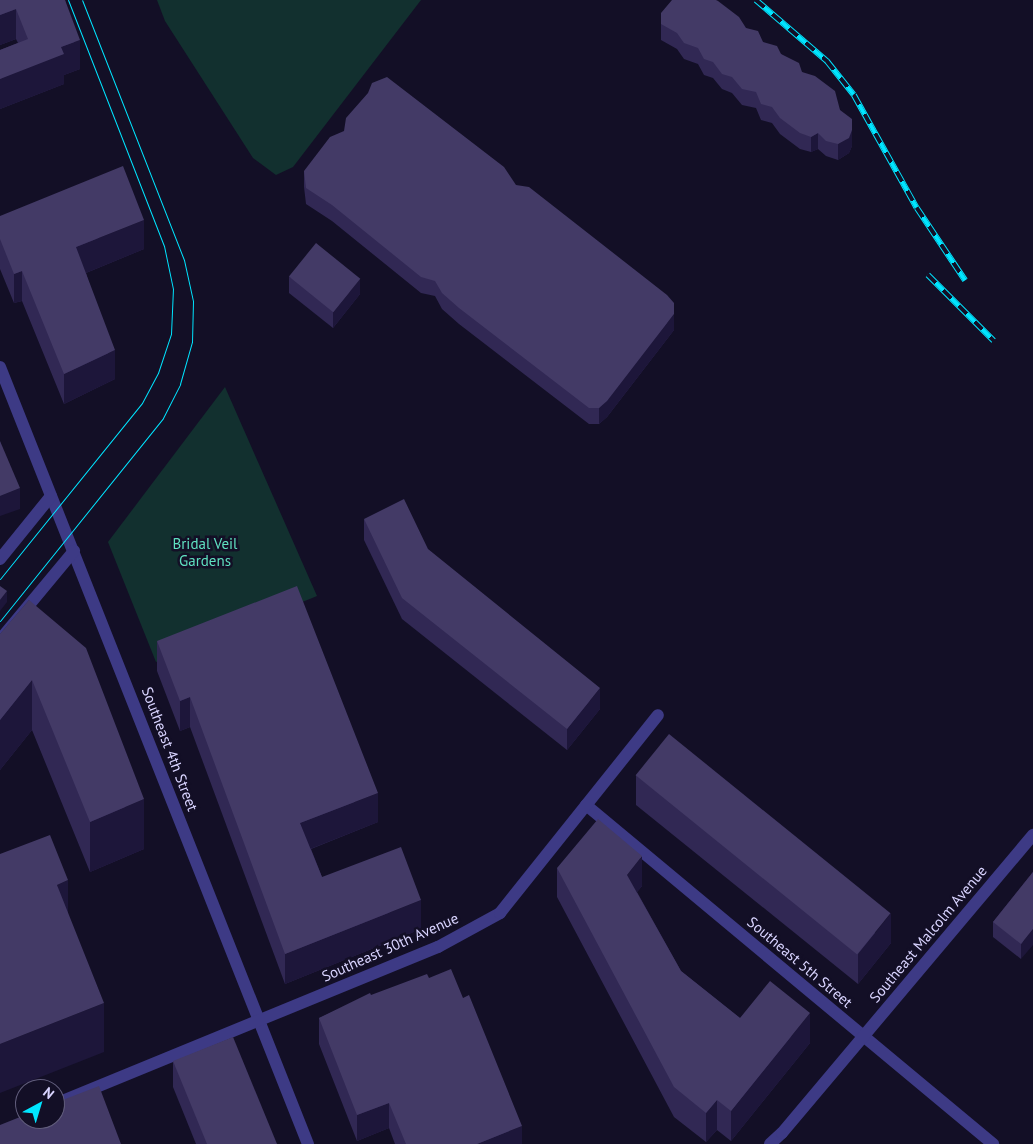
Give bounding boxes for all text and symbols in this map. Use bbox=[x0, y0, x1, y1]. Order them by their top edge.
park label: Bridal Veil Gardens bbox=[172, 534, 238, 569]
street label: Southeast 4th Street bbox=[138, 684, 202, 814]
street label: Southeast Malcolm Avenue bbox=[865, 862, 991, 1006]
street label: Southeast 30th Avenue bbox=[319, 909, 461, 985]
street label: Southeast 5th Street bbox=[744, 913, 856, 1011]
north arrow bbox=[15, 1079, 65, 1129]
text: N bbox=[40, 1083, 58, 1103]

